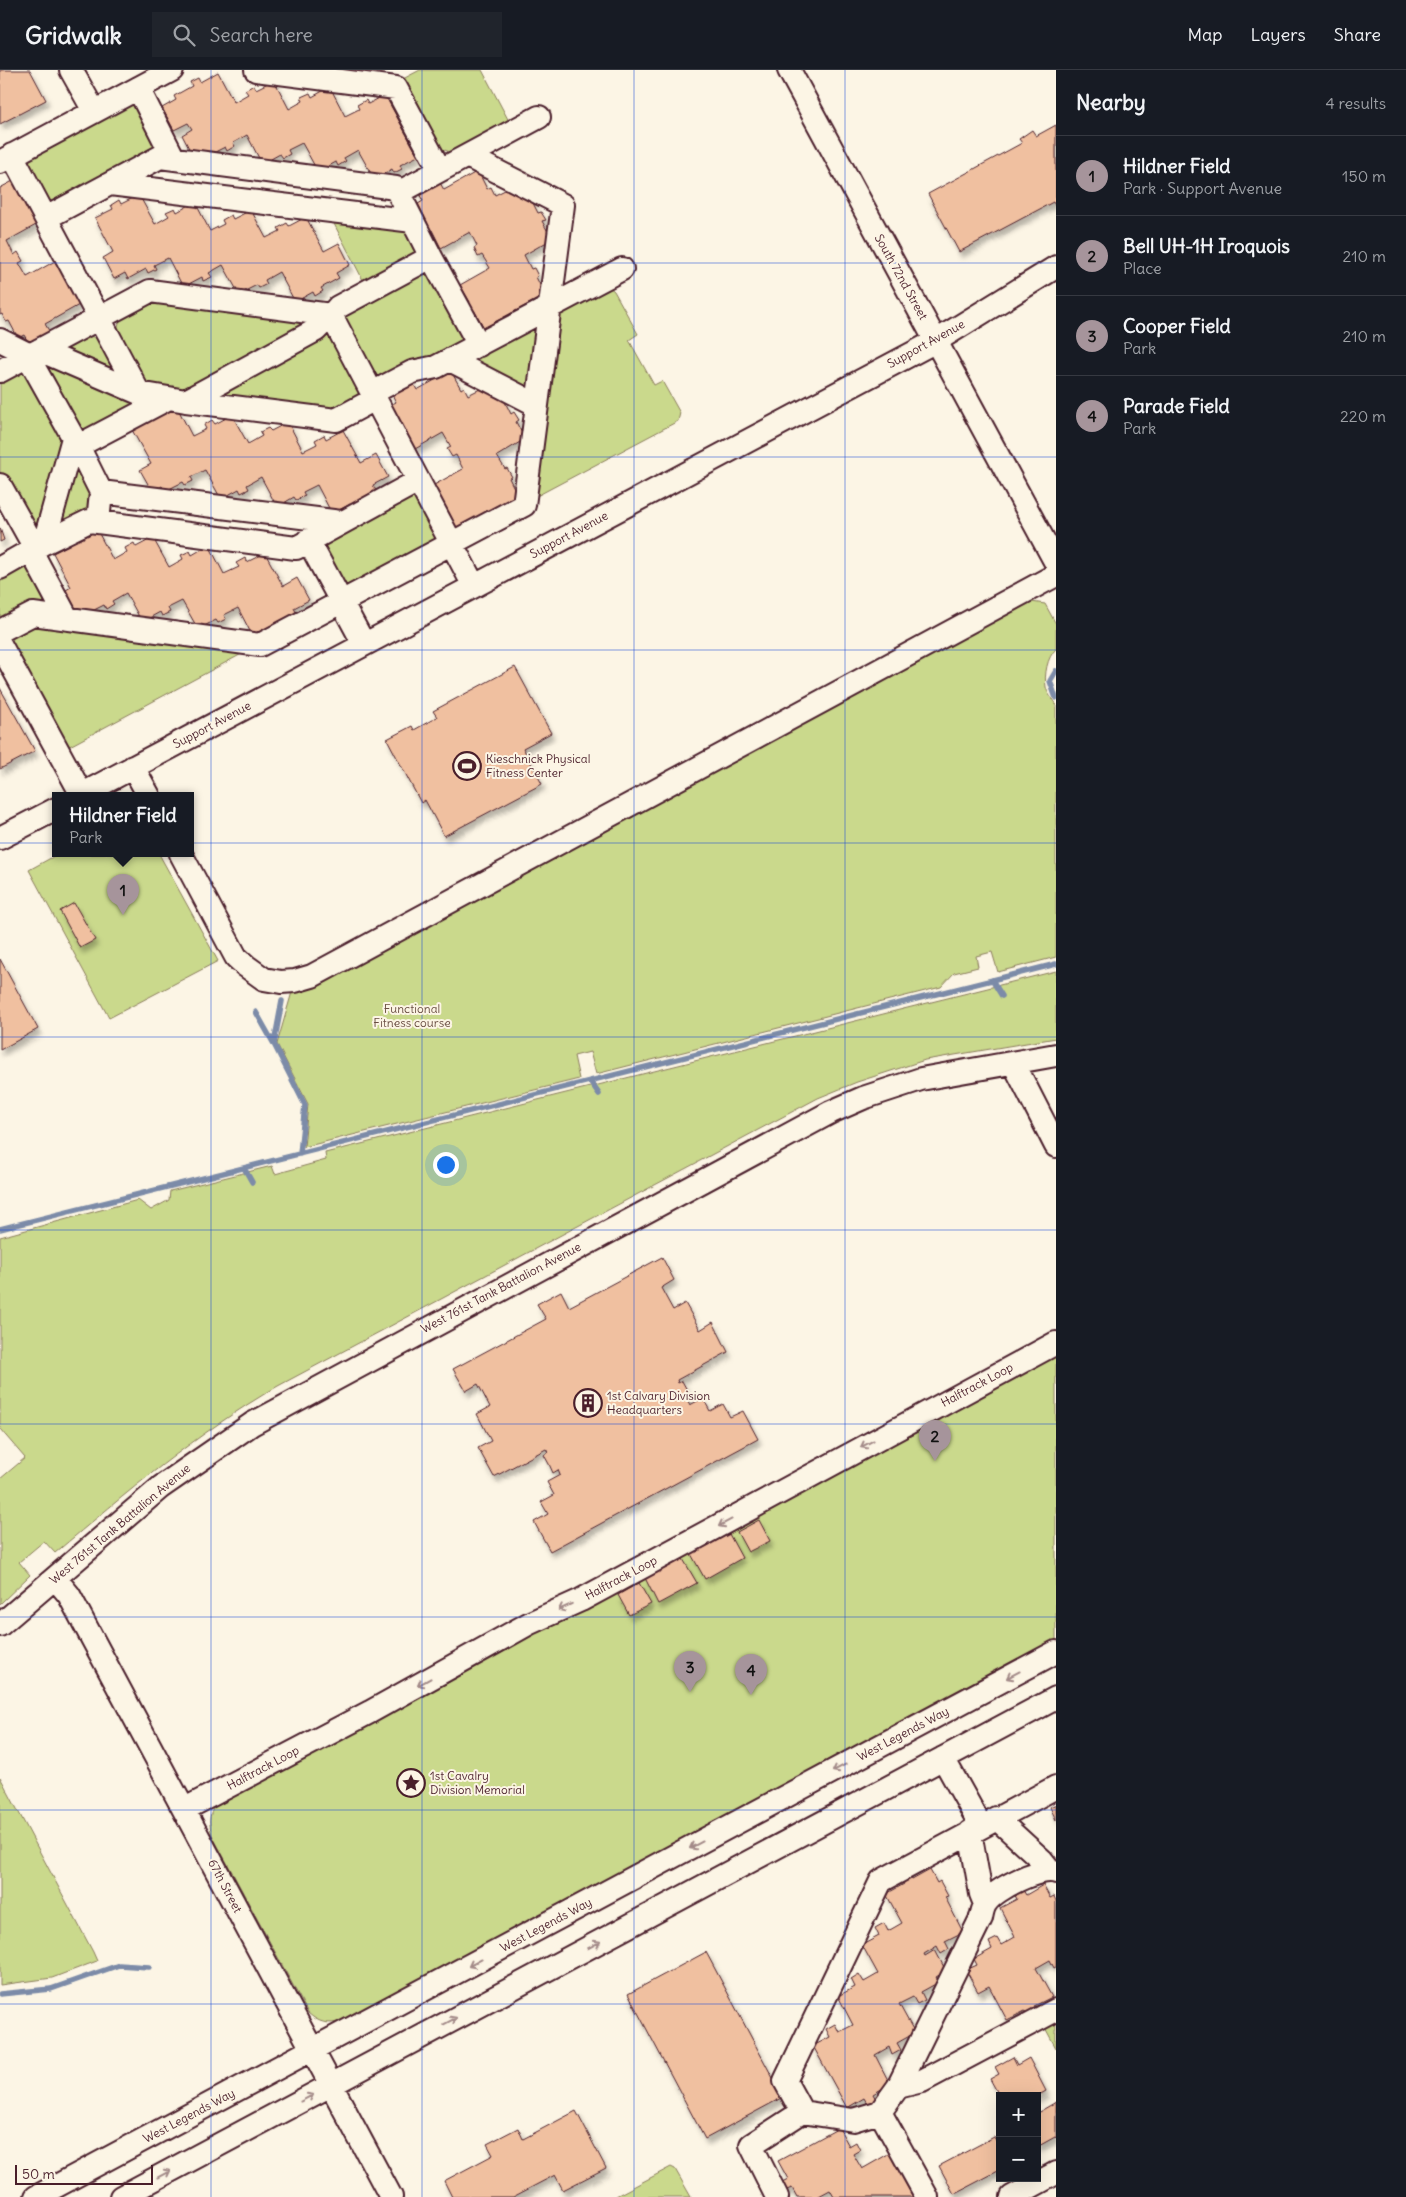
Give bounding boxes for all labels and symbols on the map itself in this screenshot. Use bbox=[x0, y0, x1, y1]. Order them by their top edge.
street label: South 72nd Street bbox=[872, 231, 931, 322]
street label: Support Avenue bbox=[884, 316, 967, 371]
street label: Support Avenue bbox=[527, 508, 610, 561]
street label: Support Avenue bbox=[170, 698, 253, 751]
sports icon: Kieschnick Physical Fitness Center bbox=[452, 751, 482, 781]
place label: Kieschnick Physical Fitness Center bbox=[486, 751, 590, 780]
pin: 1 bbox=[107, 874, 139, 915]
park label: Functional Fitness course bbox=[373, 1001, 451, 1030]
your location bbox=[433, 1152, 459, 1178]
street label: West 761st Tank Battalion Avenue bbox=[418, 1239, 583, 1336]
street label: Halftrack Loop bbox=[938, 1359, 1016, 1410]
building icon: 1st Calvary Division Headquarters bbox=[573, 1388, 603, 1418]
place label: 1st Calvary Division Headquarters bbox=[607, 1388, 710, 1417]
pin: 2 bbox=[919, 1420, 951, 1461]
one-way arrow bbox=[860, 1440, 875, 1449]
street label: West 761st Tank Battalion Avenue bbox=[46, 1460, 193, 1587]
one-way arrow bbox=[717, 1518, 732, 1528]
street label: Halftrack Loop bbox=[582, 1552, 660, 1603]
one-way arrow bbox=[558, 1602, 573, 1612]
pin: 3 bbox=[674, 1651, 706, 1692]
pin: 4 bbox=[735, 1654, 767, 1695]
one-way arrow bbox=[1006, 1671, 1021, 1680]
one-way arrow bbox=[417, 1678, 432, 1687]
street label: West Legends Way bbox=[854, 1703, 951, 1764]
street label: Halftrack Loop bbox=[224, 1742, 302, 1793]
one-way arrow bbox=[832, 1764, 847, 1774]
place icon: 1st Cavalry Division Memorial bbox=[396, 1768, 426, 1798]
place label: 1st Cavalry Division Memorial bbox=[430, 1768, 525, 1797]
one-way arrow bbox=[688, 1840, 703, 1850]
street label: 67th Street bbox=[205, 1856, 246, 1915]
street label: West Legends Way bbox=[497, 1894, 594, 1955]
one-way arrow bbox=[586, 1940, 601, 1949]
one-way arrow bbox=[468, 1959, 483, 1968]
one-way arrow bbox=[443, 2016, 458, 2026]
street label: West Legends Way bbox=[140, 2085, 237, 2146]
one-way arrow bbox=[299, 2093, 314, 2102]
scale bar bbox=[15, 2162, 152, 2185]
one-way arrow bbox=[156, 2169, 171, 2179]

